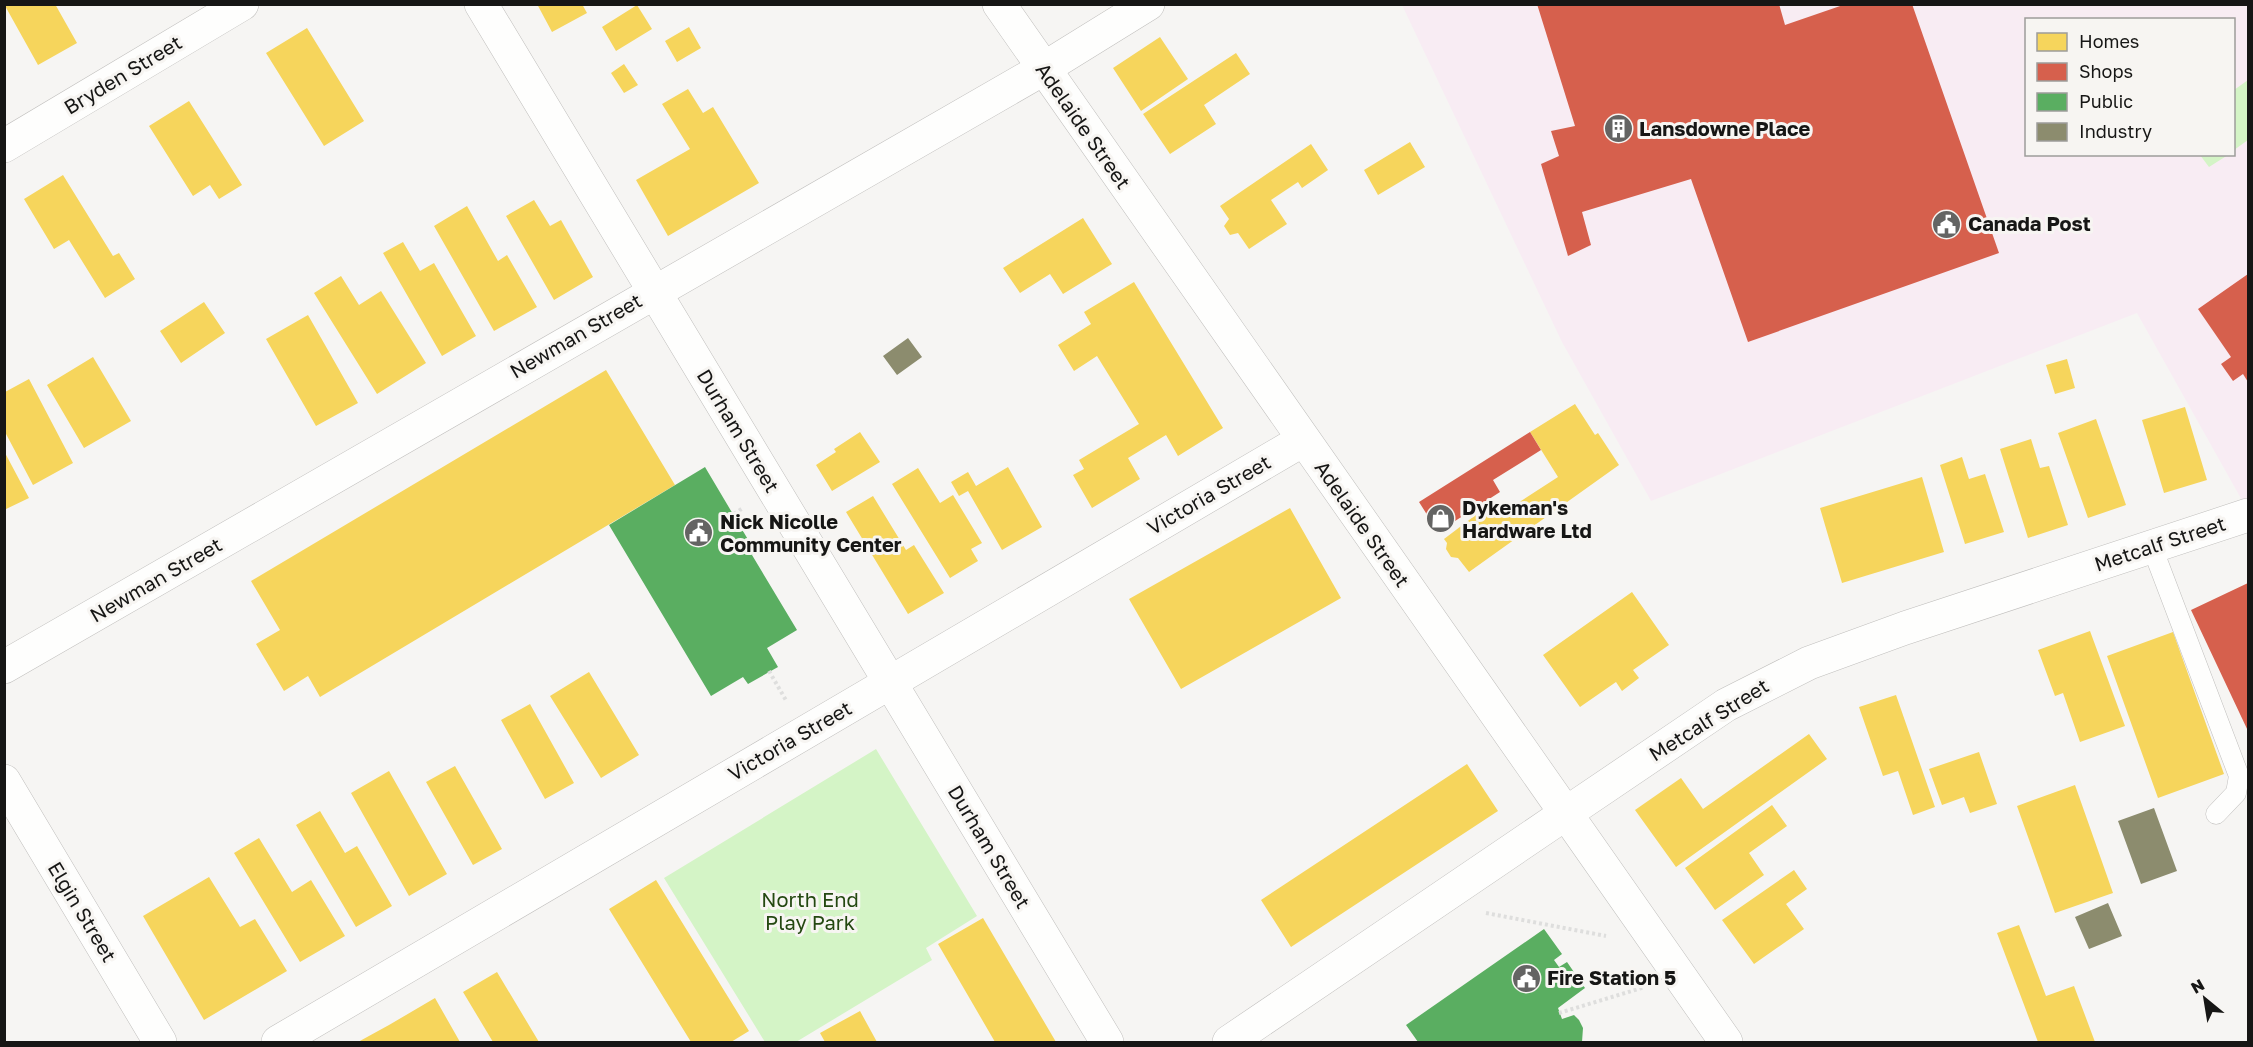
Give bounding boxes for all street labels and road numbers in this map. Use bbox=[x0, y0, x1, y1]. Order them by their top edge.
street label: Bryden Street bbox=[59, 30, 186, 119]
street label: Adelaide Street bbox=[1031, 58, 1136, 193]
street label: Newman Street bbox=[505, 288, 646, 383]
street label: Durham Street bbox=[693, 365, 785, 496]
street label: Victoria Street bbox=[1143, 449, 1274, 539]
street label: Adelaide Street bbox=[1310, 456, 1415, 591]
street label: Metcalf Street bbox=[2091, 511, 2228, 576]
street label: Newman Street bbox=[85, 532, 226, 627]
street label: Metcalf Street bbox=[1644, 673, 1773, 765]
street label: Victoria Street bbox=[724, 695, 855, 785]
street label: Durham Street bbox=[944, 781, 1036, 912]
street label: Elgin Street bbox=[44, 857, 122, 966]

